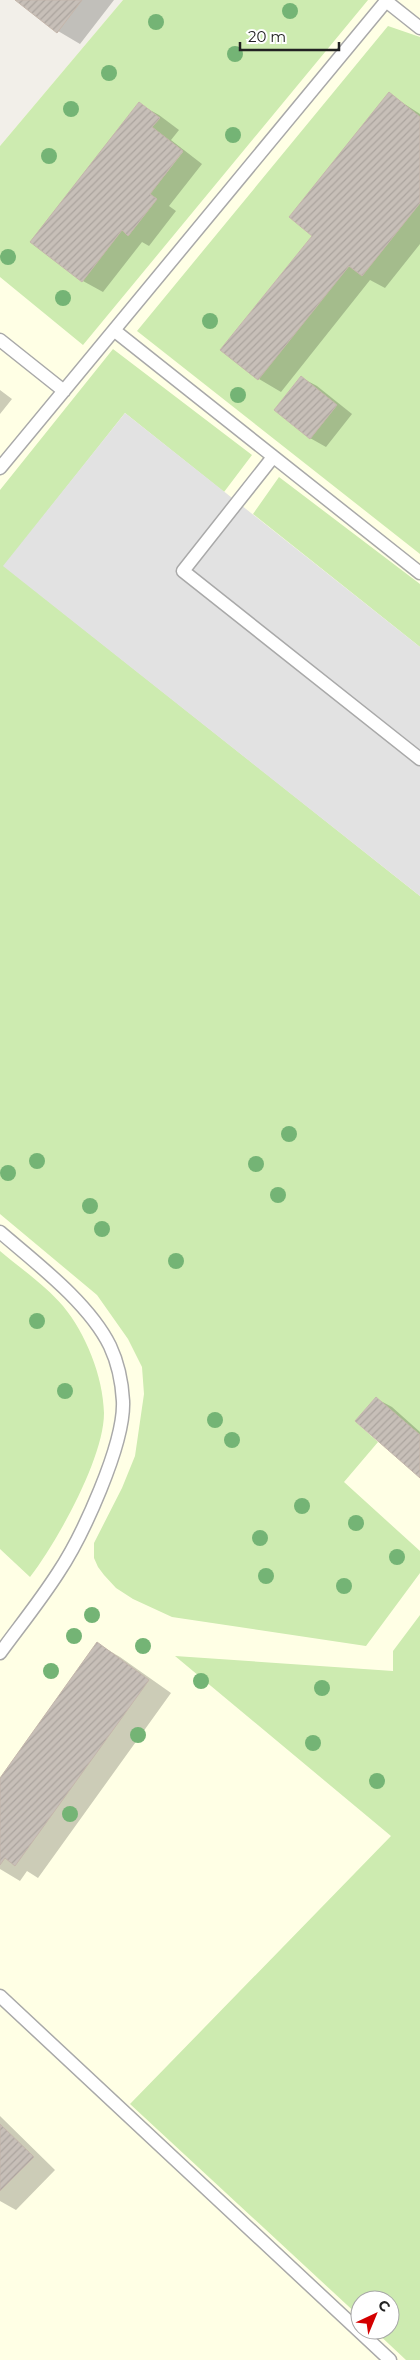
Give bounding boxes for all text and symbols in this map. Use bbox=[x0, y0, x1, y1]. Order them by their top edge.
scale bar bbox=[240, 20, 339, 52]
text: 20 m bbox=[248, 27, 286, 46]
north arrow bbox=[350, 2290, 400, 2340]
text: С bbox=[374, 2296, 394, 2316]

